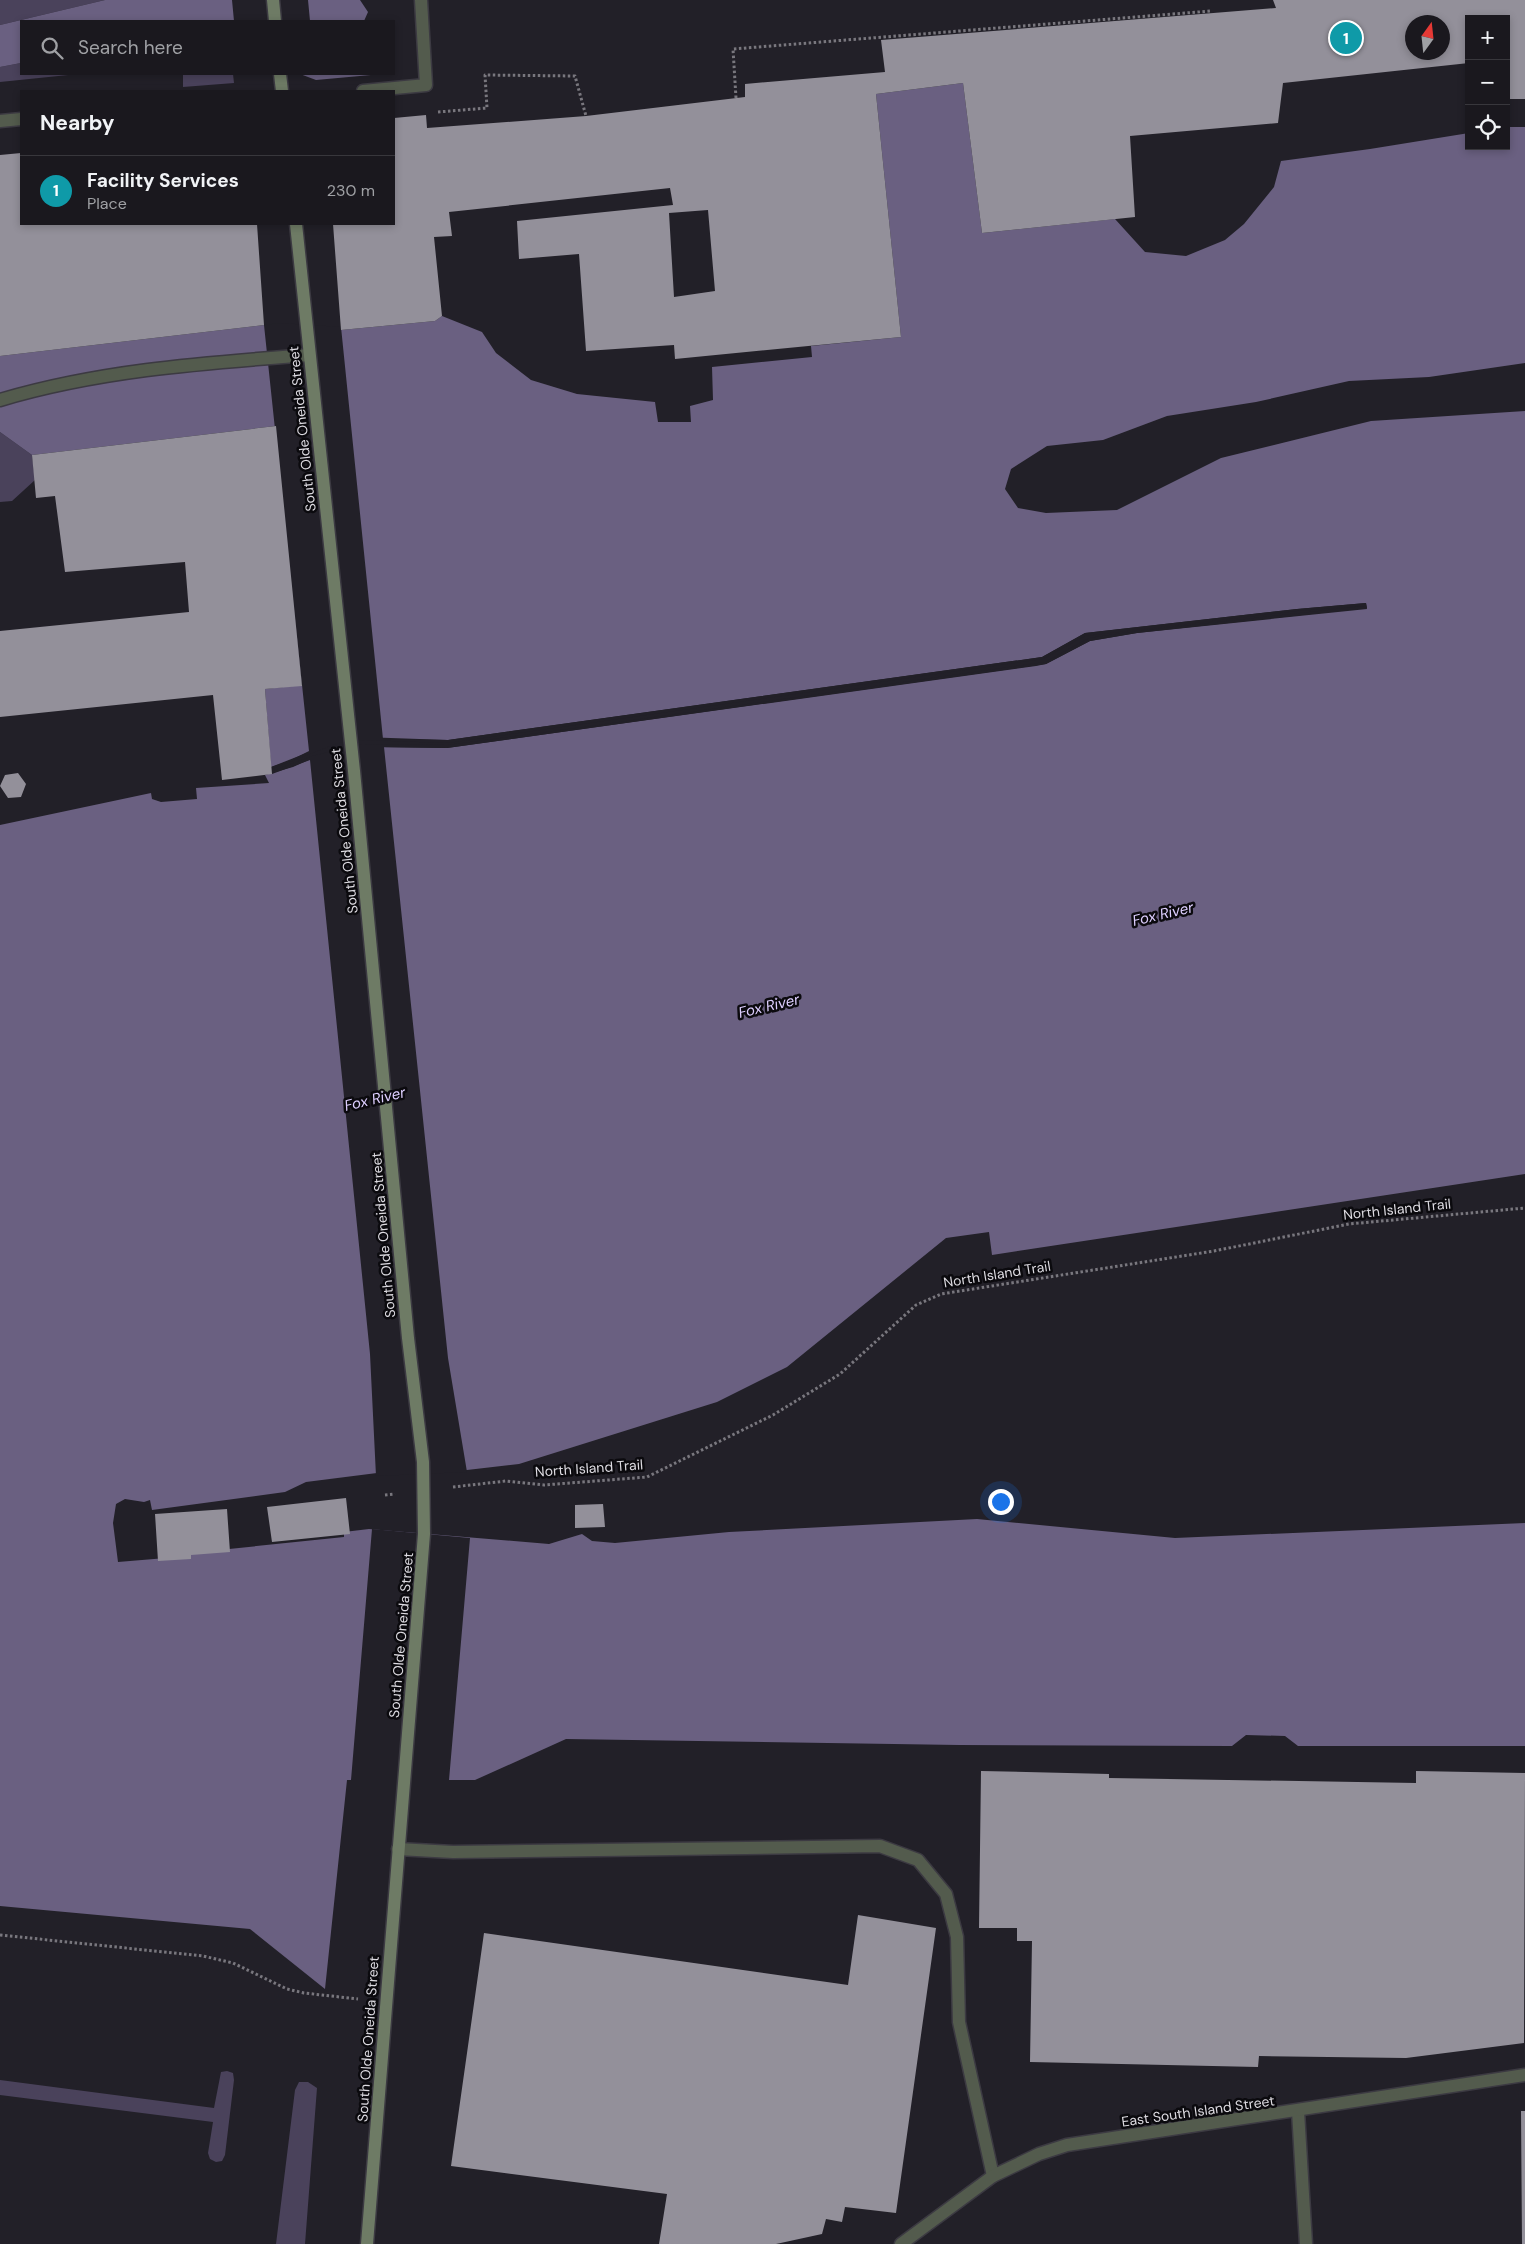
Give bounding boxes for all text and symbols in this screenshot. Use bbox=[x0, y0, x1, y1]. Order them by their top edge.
north arrow bbox=[1405, 15, 1450, 60]
map controls bbox=[1465, 15, 1510, 150]
button: + bbox=[1465, 15, 1510, 60]
pin: 1 bbox=[1330, 19, 1362, 57]
search box bbox=[20, 20, 395, 75]
icon: search bbox=[38, 34, 66, 62]
text: Search here bbox=[78, 35, 183, 60]
button: − bbox=[1465, 60, 1510, 105]
button: locate bbox=[1465, 105, 1510, 150]
text: Nearby bbox=[40, 109, 114, 137]
text: Facility Services bbox=[87, 168, 239, 193]
text: 1 bbox=[53, 180, 59, 201]
text: 230 m bbox=[327, 180, 375, 201]
text: Place bbox=[87, 193, 127, 214]
street label: South Olde Oneida Street bbox=[284, 345, 320, 513]
street label: South Olde Oneida Street bbox=[326, 747, 362, 915]
water label: Fox River bbox=[1130, 897, 1196, 931]
water label: Fox River bbox=[736, 989, 802, 1023]
water label: Fox River bbox=[342, 1082, 408, 1116]
street label: South Olde Oneida Street bbox=[367, 1151, 399, 1319]
street label: North Island Trail bbox=[1342, 1194, 1452, 1224]
street label: North Island Trail bbox=[942, 1257, 1052, 1291]
street label: North Island Trail bbox=[534, 1455, 644, 1481]
your location bbox=[988, 1489, 1014, 1515]
street label: South Olde Oneida Street bbox=[385, 1551, 417, 1719]
street label: South Olde Oneida Street bbox=[353, 1956, 383, 2122]
street label: East South Island Street bbox=[1120, 2091, 1276, 2131]

